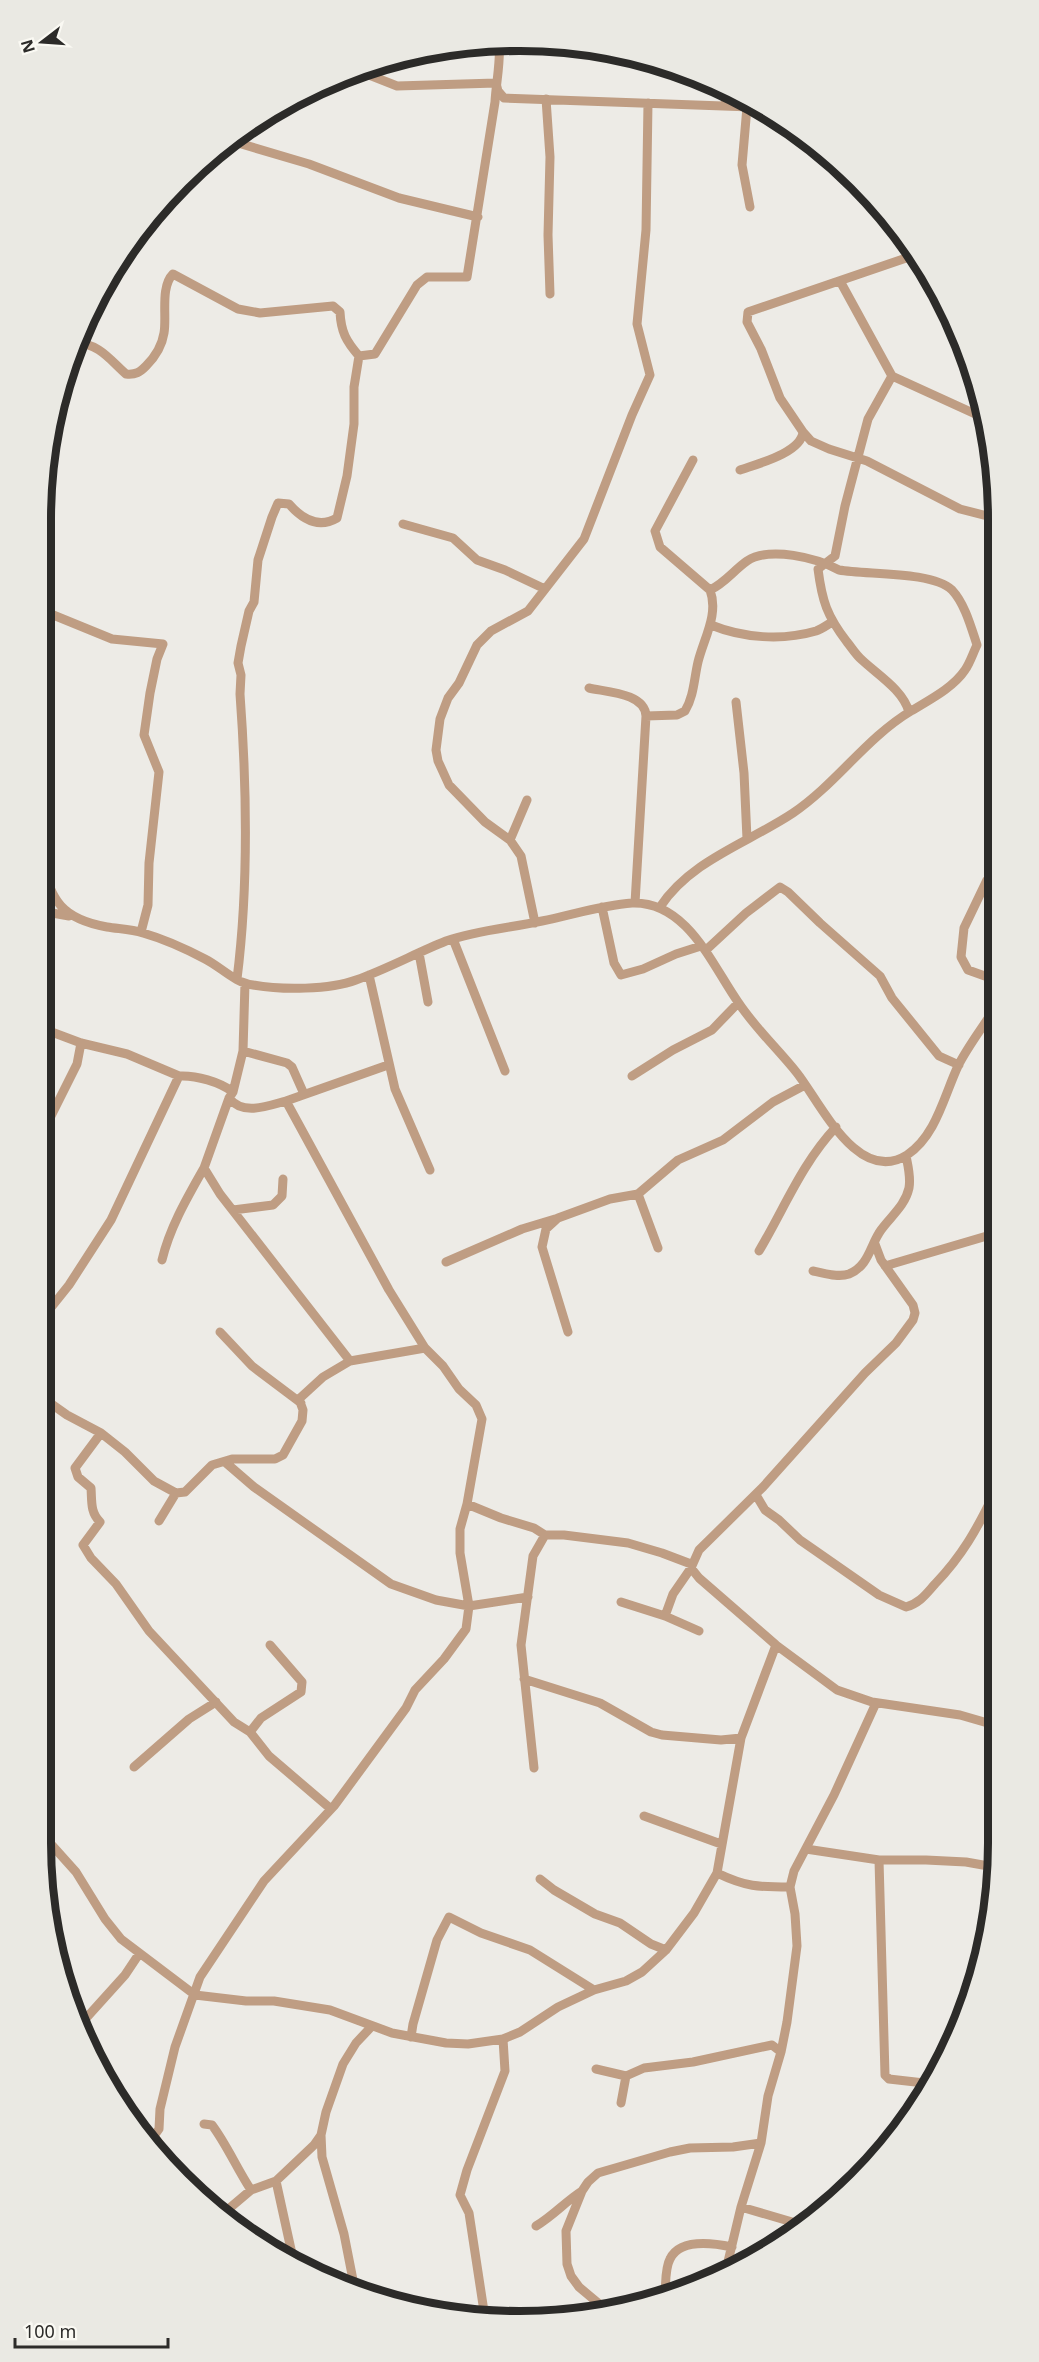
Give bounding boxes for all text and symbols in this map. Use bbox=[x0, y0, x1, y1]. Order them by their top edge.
north arrow bbox=[12, 12, 72, 72]
text: N bbox=[15, 37, 40, 56]
scale bar bbox=[15, 2311, 168, 2349]
text: 100 m bbox=[24, 2319, 76, 2343]

